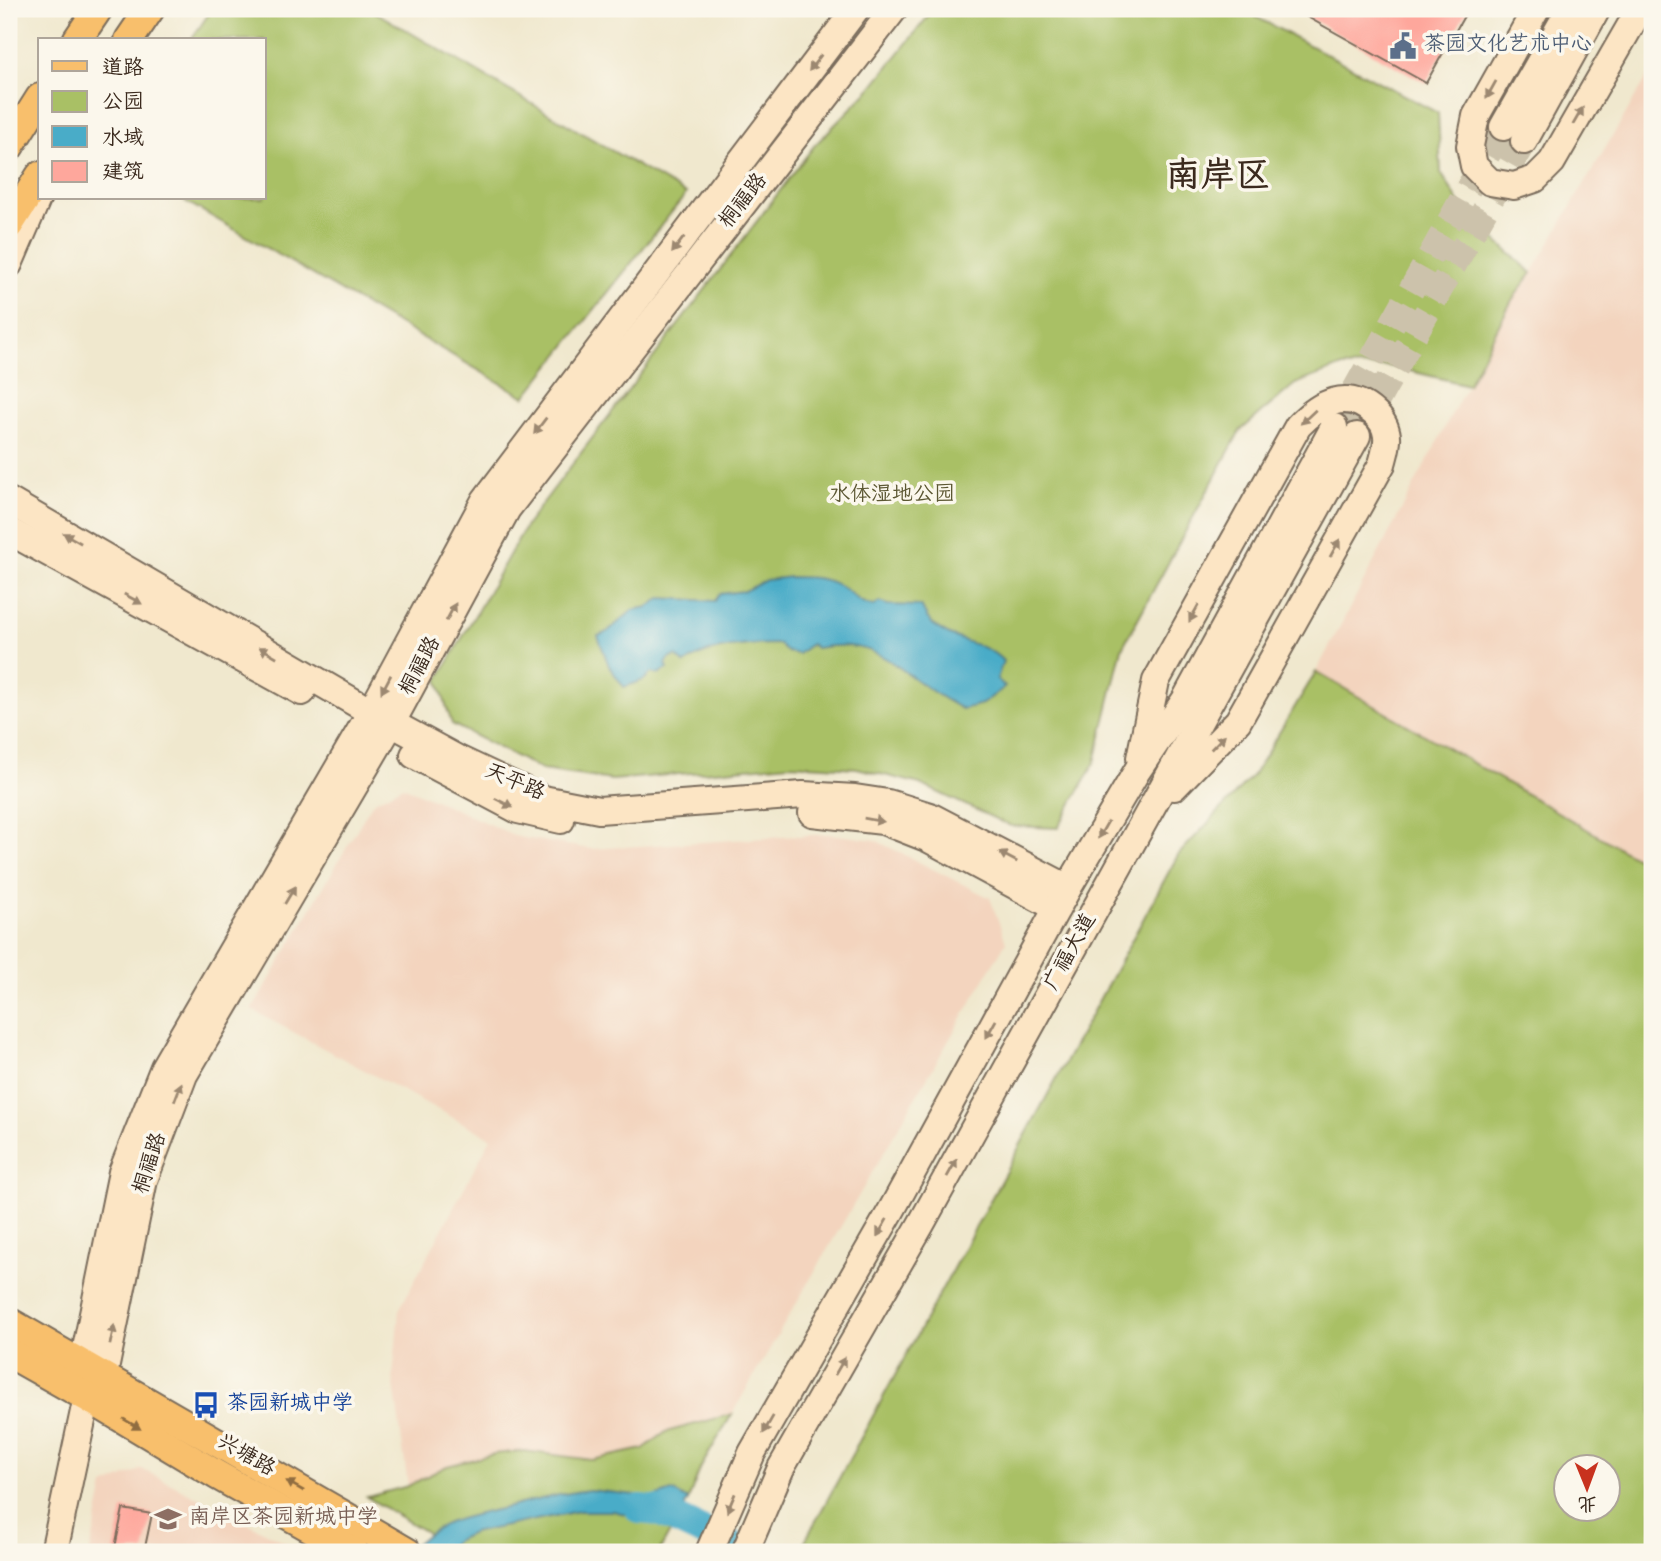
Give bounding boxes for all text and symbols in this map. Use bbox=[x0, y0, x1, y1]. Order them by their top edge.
public building icon: 茶园文化艺术中心 bbox=[1388, 31, 1418, 61]
place label: 茶园文化艺术中心 bbox=[1424, 32, 1592, 59]
legend bbox=[38, 38, 266, 200]
one-way arrow bbox=[808, 54, 822, 72]
text: 道路 bbox=[102, 56, 144, 83]
one-way arrow bbox=[1485, 80, 1497, 99]
text: 公园 bbox=[102, 91, 144, 117]
one-way arrow bbox=[1572, 106, 1584, 126]
text: 水域 bbox=[102, 126, 144, 153]
district label: 南岸区 bbox=[1165, 157, 1271, 200]
text: 建筑 bbox=[102, 161, 144, 187]
street label: 桐福路 bbox=[714, 168, 774, 235]
one-way arrow bbox=[670, 235, 685, 253]
one-way arrow bbox=[1300, 408, 1317, 424]
one-way arrow bbox=[534, 417, 548, 435]
park label: 水体湿地公园 bbox=[829, 483, 955, 509]
one-way arrow bbox=[62, 532, 81, 544]
one-way arrow bbox=[1329, 538, 1341, 558]
one-way arrow bbox=[123, 593, 143, 605]
one-way arrow bbox=[445, 602, 457, 622]
one-way arrow bbox=[1188, 603, 1200, 622]
street label: 桐福路 bbox=[394, 632, 448, 701]
one-way arrow bbox=[259, 646, 278, 658]
one-way arrow bbox=[381, 674, 392, 694]
one-way arrow bbox=[1209, 734, 1225, 751]
street label: 天平路 bbox=[480, 758, 549, 808]
one-way arrow bbox=[494, 798, 514, 809]
one-way arrow bbox=[863, 815, 885, 826]
one-way arrow bbox=[1096, 821, 1109, 840]
one-way arrow bbox=[998, 851, 1018, 862]
one-way arrow bbox=[284, 886, 297, 905]
street label: 广福大道 bbox=[1039, 909, 1103, 996]
one-way arrow bbox=[985, 1019, 997, 1038]
one-way arrow bbox=[172, 1082, 183, 1103]
street label: 桐福路 bbox=[128, 1130, 174, 1198]
one-way arrow bbox=[946, 1158, 958, 1178]
one-way arrow bbox=[876, 1218, 888, 1238]
one-way arrow bbox=[107, 1324, 118, 1346]
one-way arrow bbox=[834, 1356, 846, 1376]
bus stop icon: 茶园新城中学 bbox=[191, 1390, 221, 1420]
place label: 茶园新城中学 bbox=[227, 1391, 353, 1418]
one-way arrow bbox=[762, 1416, 774, 1435]
one-way arrow bbox=[122, 1417, 141, 1430]
street label: 兴塘路 bbox=[211, 1429, 280, 1484]
north arrow bbox=[1552, 1452, 1622, 1522]
one-way arrow bbox=[286, 1480, 305, 1492]
text: 北 bbox=[1578, 1490, 1597, 1513]
one-way arrow bbox=[725, 1493, 737, 1513]
school or university icon: 南岸区茶园新城中学 bbox=[153, 1504, 183, 1534]
place label: 南岸区茶园新城中学 bbox=[189, 1505, 378, 1532]

